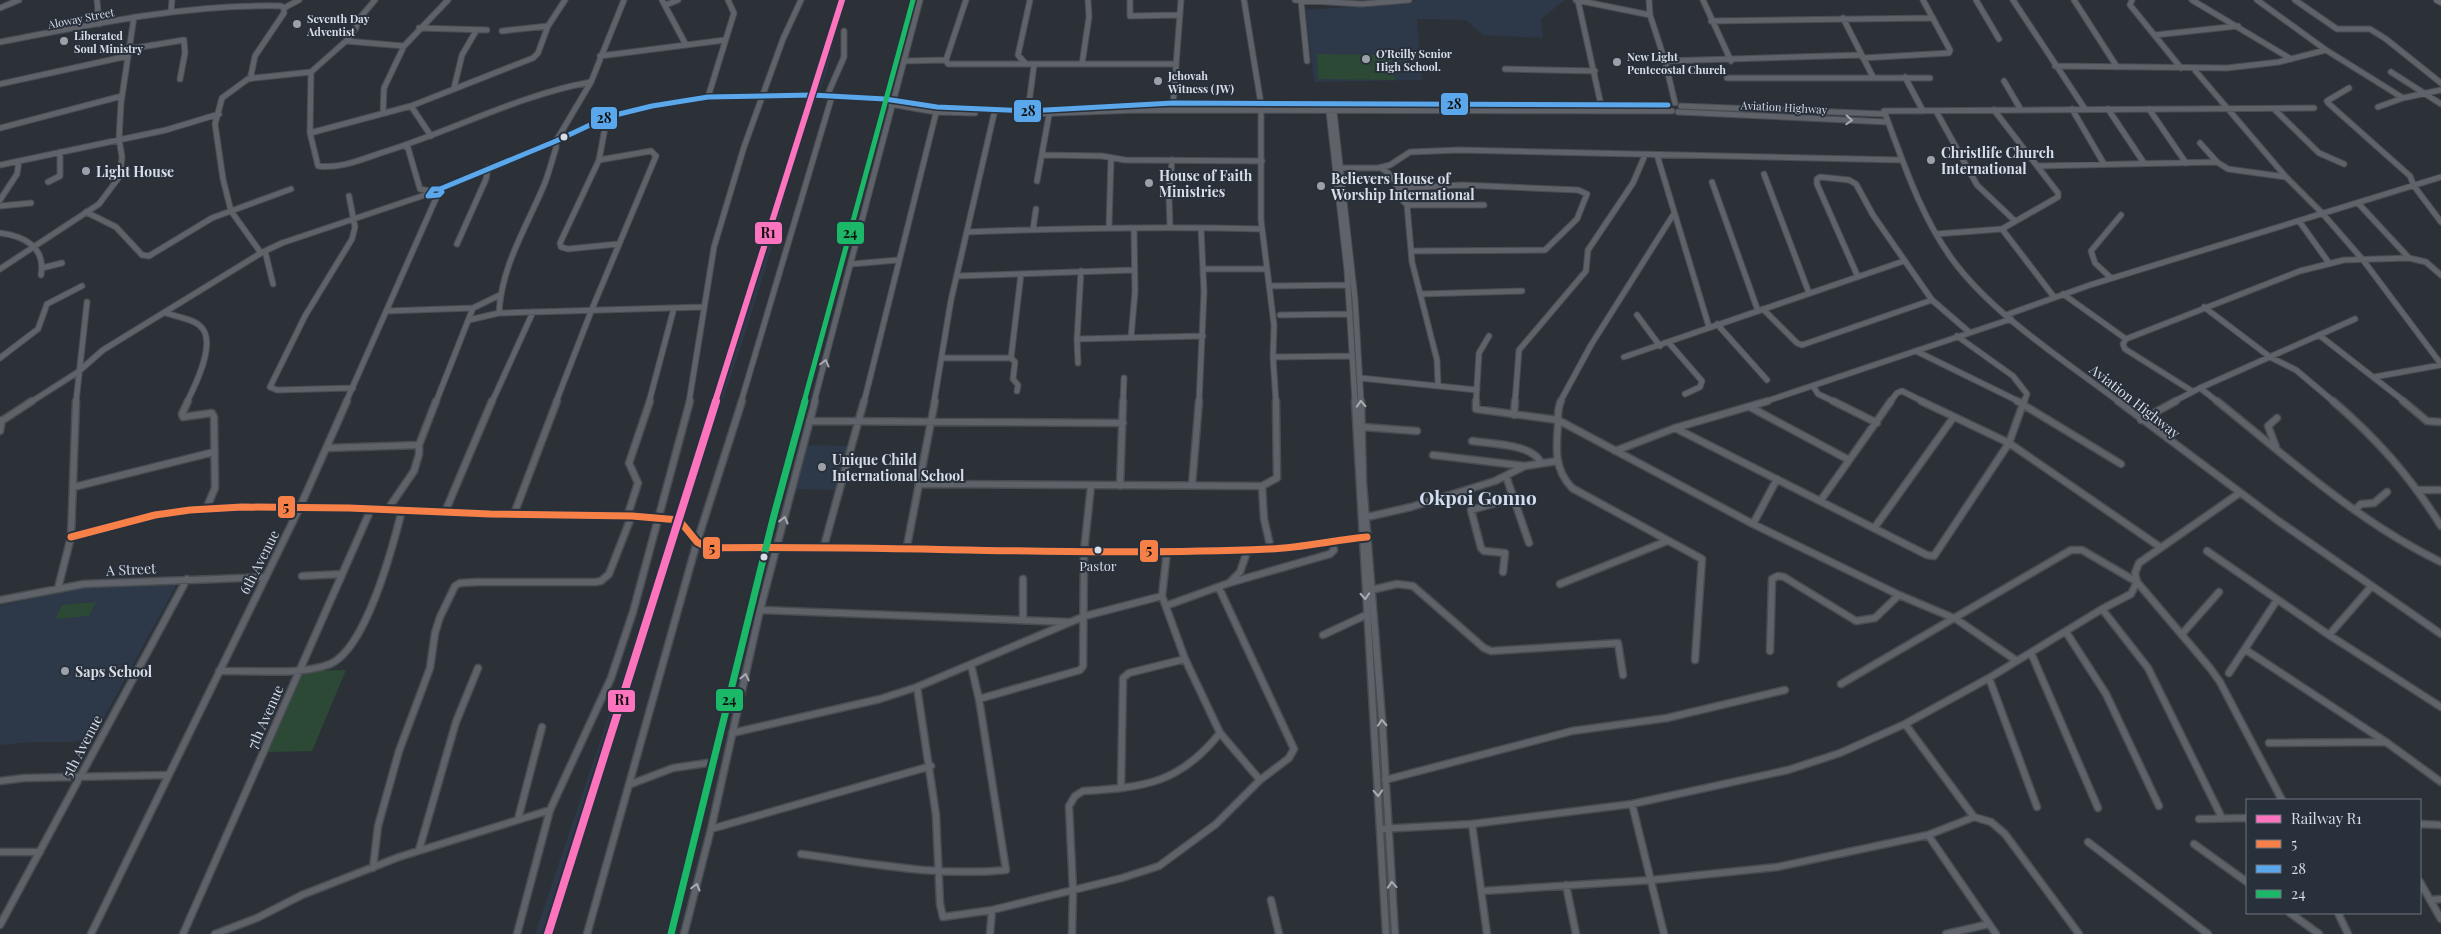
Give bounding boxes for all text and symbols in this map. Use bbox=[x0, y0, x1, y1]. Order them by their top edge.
street label: Aloway Street bbox=[46, 4, 116, 32]
place label: Seventh Day Adventist bbox=[306, 11, 370, 39]
marker: Seventh Day Adventist bbox=[291, 18, 303, 30]
place label: Liberated Soul Ministry bbox=[74, 28, 143, 56]
marker: Liberated Soul Ministry bbox=[58, 35, 70, 47]
place label: O'Reilly Senior High School. bbox=[1376, 46, 1453, 74]
place label: New Light Pentecostal Church bbox=[1627, 49, 1726, 77]
marker: O'Reilly Senior High School. bbox=[1360, 53, 1372, 65]
marker: New Light Pentecostal Church bbox=[1611, 56, 1623, 68]
place label: Jehovah Witness (JW) bbox=[1167, 68, 1234, 96]
marker: Jehovah Witness (JW) bbox=[1152, 75, 1164, 87]
line badge: 28 bbox=[1440, 92, 1469, 116]
text: 28 bbox=[1446, 94, 1462, 113]
street label: Aviation Highway bbox=[1739, 97, 1828, 117]
line badge: 28 bbox=[1013, 99, 1042, 123]
text: 28 bbox=[1020, 101, 1036, 120]
line badge: 28 bbox=[590, 106, 618, 130]
text: 28 bbox=[596, 108, 612, 127]
one-way arrow bbox=[1846, 115, 1854, 126]
unlabelled marker bbox=[559, 132, 569, 142]
place label: Christlife Church International bbox=[1941, 143, 2055, 178]
marker: Christlife Church International bbox=[1925, 154, 1937, 166]
place label: Light House bbox=[96, 162, 174, 181]
marker: Light House bbox=[80, 165, 92, 177]
place label: House of Faith Ministries bbox=[1159, 166, 1253, 201]
place label: Believers House of Worship International bbox=[1330, 169, 1475, 204]
marker: House of Faith Ministries bbox=[1143, 177, 1155, 189]
marker: Believers House of Worship International bbox=[1315, 180, 1327, 192]
line badge: R1 bbox=[754, 221, 783, 245]
line badge: 24 bbox=[836, 221, 865, 245]
text: R1 bbox=[760, 223, 776, 242]
text: 24 bbox=[843, 223, 857, 242]
one-way arrow bbox=[819, 358, 830, 367]
street label: Aviation Highway bbox=[2085, 359, 2184, 442]
one-way arrow bbox=[1356, 400, 1367, 408]
place label: Unique Child International School bbox=[832, 450, 965, 485]
marker: Unique Child International School bbox=[816, 461, 828, 473]
district label: Okpoi Gonno bbox=[1419, 484, 1537, 510]
line badge: 5 bbox=[277, 495, 296, 519]
text: 5 bbox=[283, 497, 289, 516]
one-way arrow bbox=[778, 515, 789, 524]
street label: 6th Avenue bbox=[235, 527, 283, 597]
line badge: 5 bbox=[702, 536, 721, 560]
text: 5 bbox=[709, 538, 715, 557]
line badge: 5 bbox=[1139, 539, 1159, 563]
text: 5 bbox=[1146, 540, 1152, 559]
marker: Pastor bbox=[1093, 545, 1103, 555]
unlabelled marker bbox=[759, 552, 769, 562]
place label: Pastor bbox=[1079, 557, 1117, 574]
street label: A Street bbox=[105, 558, 157, 580]
one-way arrow bbox=[1359, 593, 1370, 601]
place label: Saps School bbox=[75, 662, 153, 681]
marker: Saps School bbox=[59, 665, 71, 677]
one-way arrow bbox=[739, 673, 750, 682]
street label: 7th Avenue bbox=[242, 682, 288, 752]
line badge: 24 bbox=[715, 688, 744, 712]
line badge: R1 bbox=[607, 689, 636, 713]
text: R1 bbox=[614, 690, 630, 709]
text: 24 bbox=[722, 690, 736, 709]
street label: 5th Avenue bbox=[58, 711, 106, 781]
one-way arrow bbox=[1377, 719, 1388, 727]
one-way arrow bbox=[1373, 790, 1384, 798]
legend bbox=[2246, 799, 2421, 914]
text: Railway R1 bbox=[2291, 808, 2362, 828]
text: 5 bbox=[2291, 833, 2297, 853]
text: 28 bbox=[2291, 858, 2306, 878]
one-way arrow bbox=[1386, 881, 1397, 889]
one-way arrow bbox=[690, 882, 701, 891]
text: 24 bbox=[2291, 883, 2306, 903]

